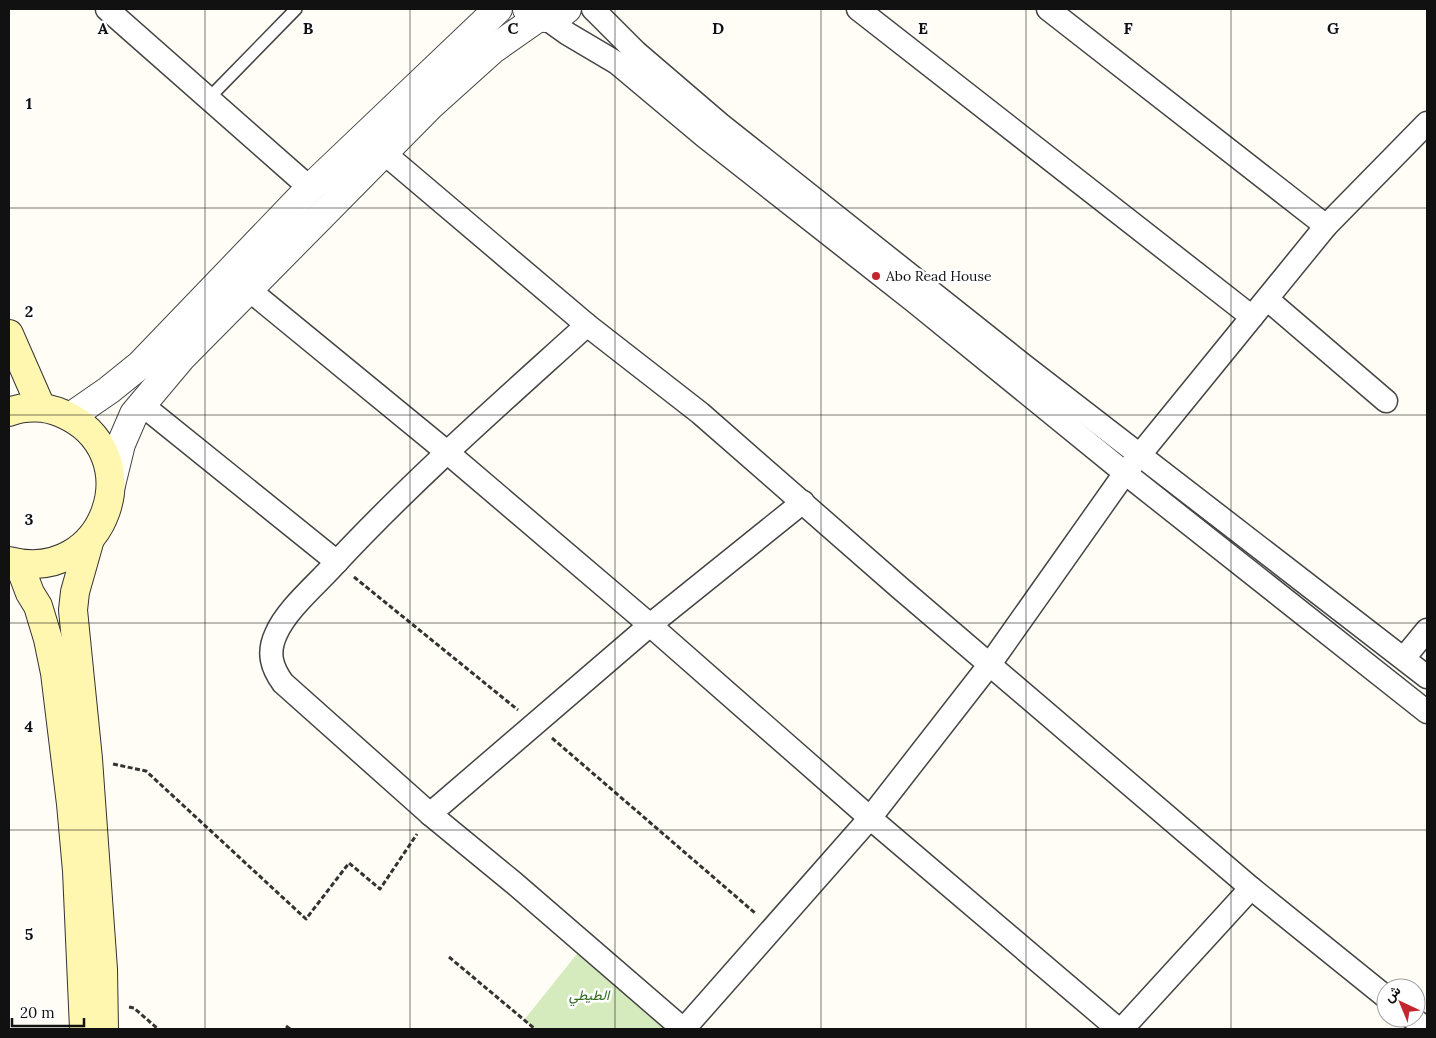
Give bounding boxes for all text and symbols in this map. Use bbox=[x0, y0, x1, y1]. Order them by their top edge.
text: A bbox=[98, 18, 109, 38]
text: B bbox=[303, 18, 314, 38]
text: C bbox=[507, 18, 519, 38]
text: D bbox=[712, 18, 724, 38]
text: E bbox=[918, 18, 928, 38]
text: F bbox=[1123, 18, 1133, 38]
text: G bbox=[1327, 18, 1339, 38]
text: 1 bbox=[26, 93, 32, 113]
place label: Abo Read House bbox=[885, 267, 992, 285]
marker: Abo Read House bbox=[870, 270, 882, 282]
text: 2 bbox=[25, 301, 33, 321]
text: 3 bbox=[25, 509, 34, 529]
text: 4 bbox=[25, 716, 34, 736]
text: 5 bbox=[25, 924, 34, 944]
north arrow bbox=[1376, 978, 1426, 1028]
text: ش bbox=[1380, 981, 1404, 1006]
park label: الطيطي bbox=[569, 986, 611, 1007]
scale bar bbox=[12, 996, 85, 1028]
text: 20 m bbox=[20, 1003, 55, 1022]

